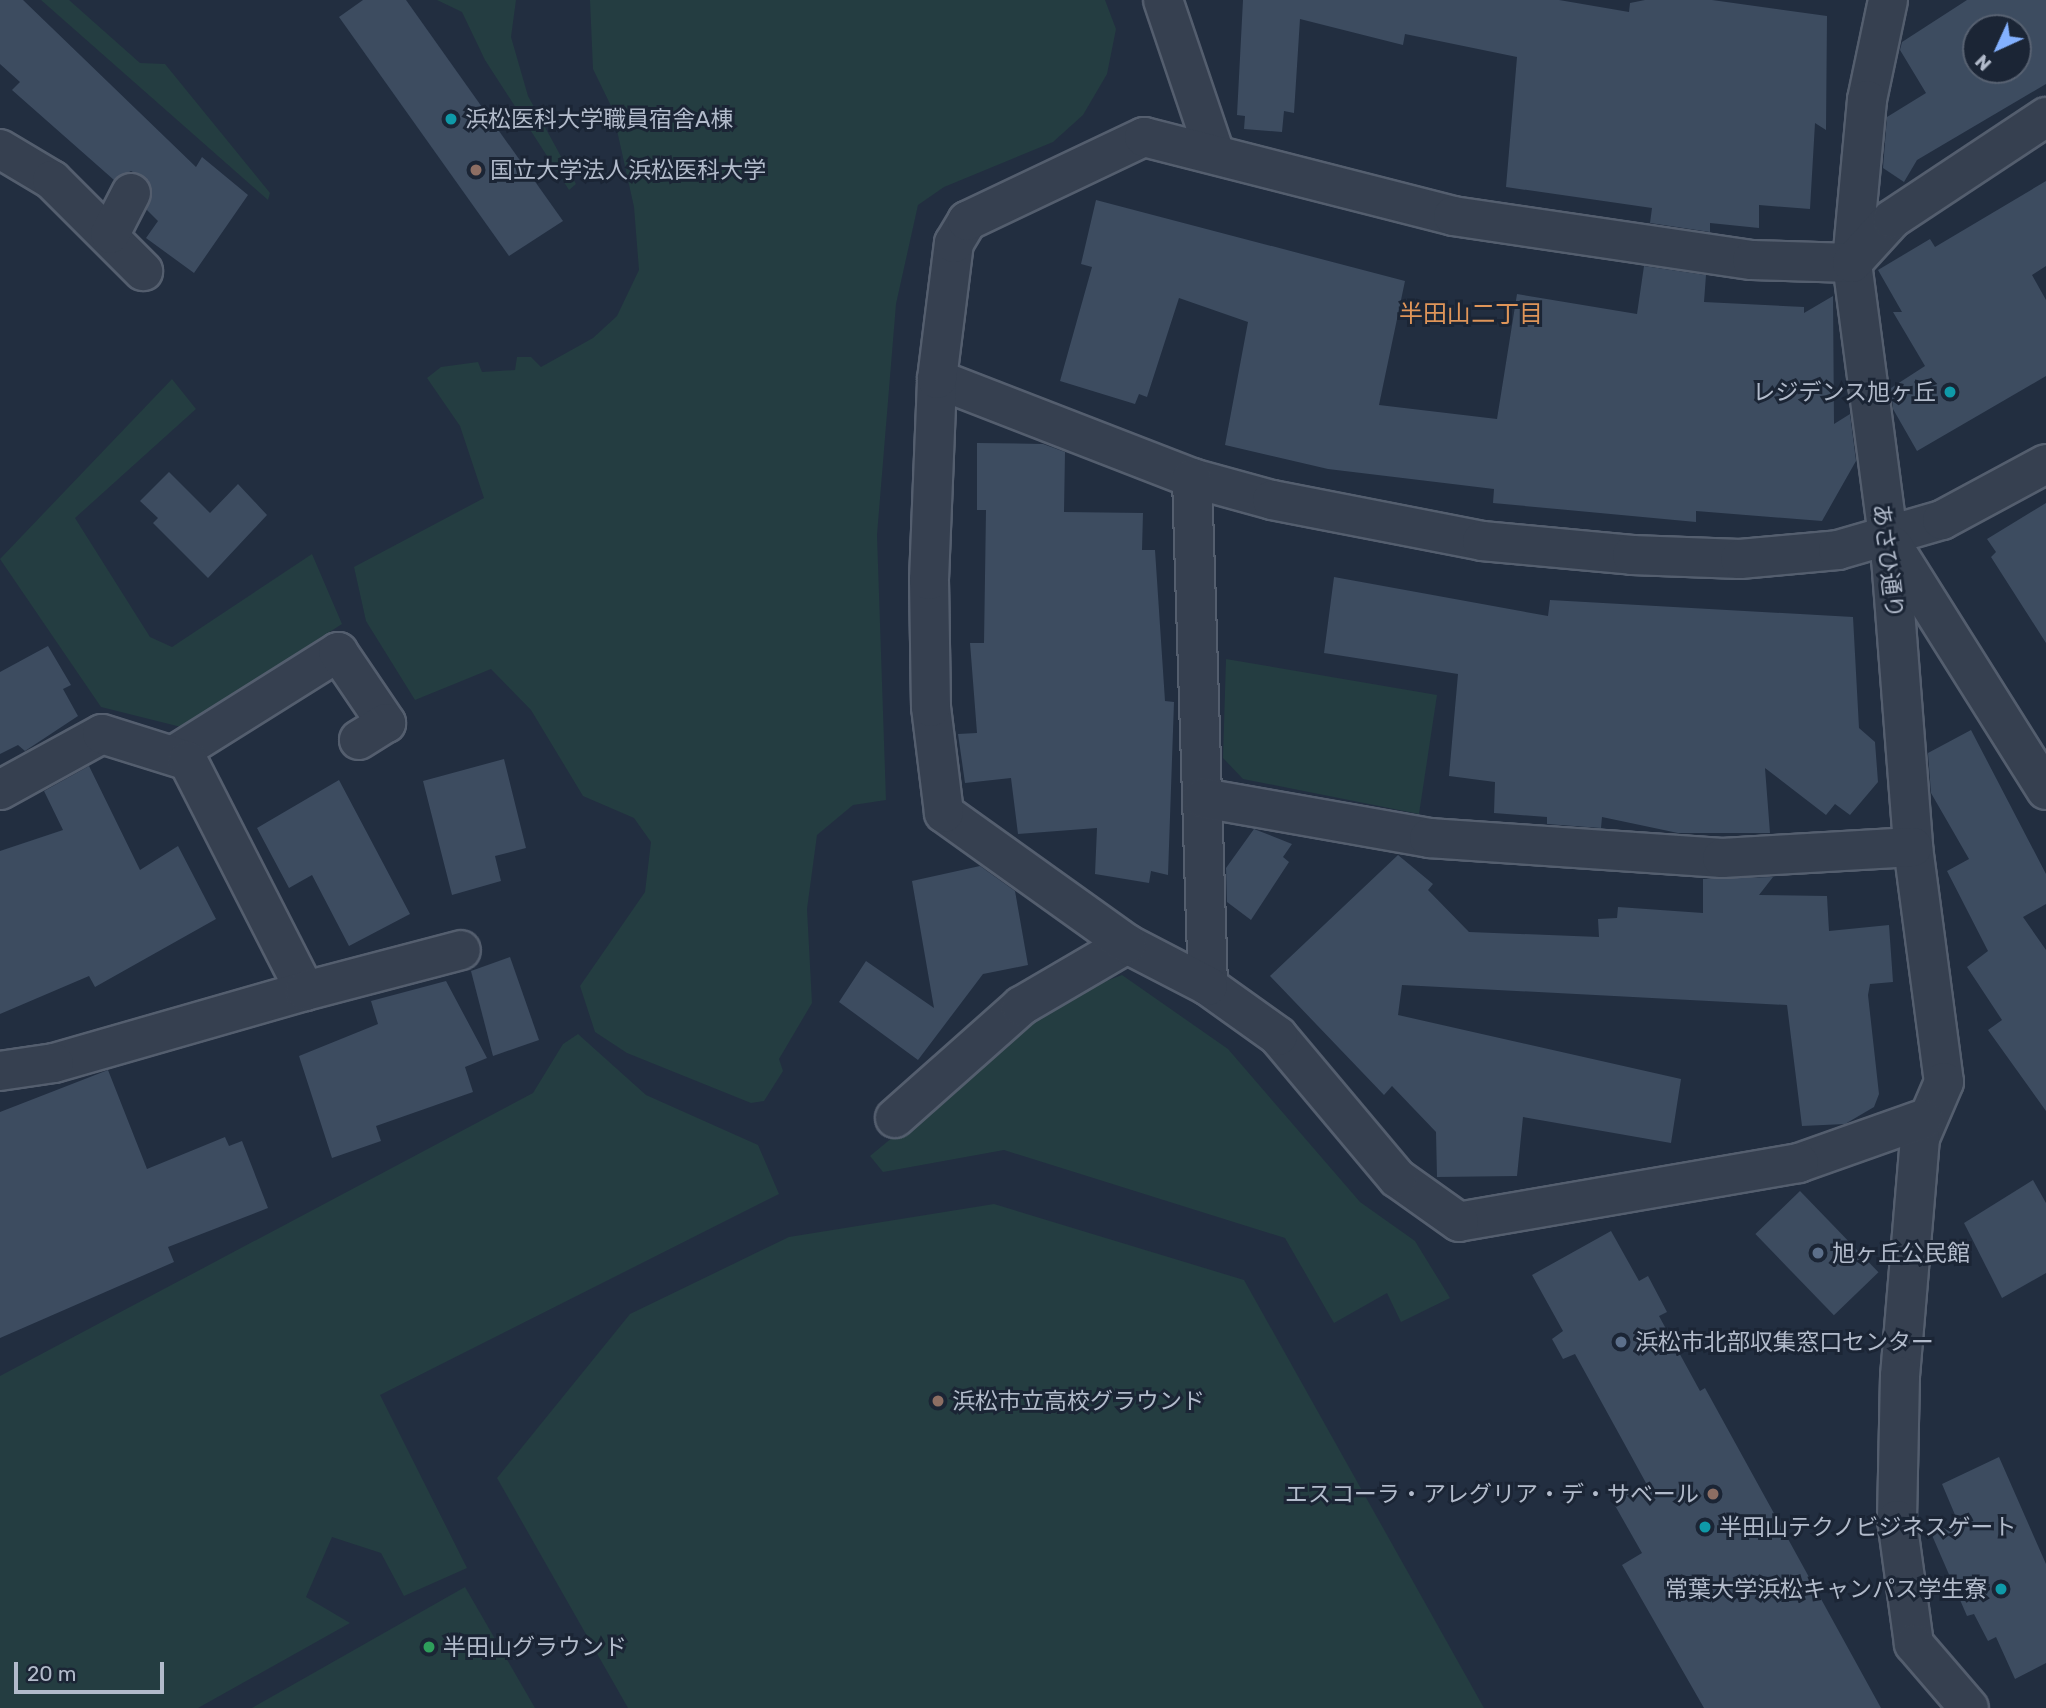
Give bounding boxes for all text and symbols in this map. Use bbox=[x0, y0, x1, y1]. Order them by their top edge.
north arrow bbox=[1962, 14, 2032, 84]
text: N bbox=[1970, 50, 1996, 76]
place label: 浜松医科大学職員宿舎A棟 bbox=[465, 105, 733, 133]
marker: 浜松医科大学職員宿舎A棟 bbox=[443, 111, 459, 127]
place label: 国立大学法人浜松医科大学 bbox=[490, 156, 766, 184]
marker: 国立大学法人浜松医科大学 bbox=[468, 162, 484, 178]
district label: 半田山二丁目 bbox=[1399, 301, 1543, 329]
place label: レジデンス旭ヶ丘 bbox=[1752, 378, 1936, 406]
marker: レジデンス旭ヶ丘 bbox=[1942, 384, 1958, 400]
street label: あさひ通り bbox=[1867, 502, 1909, 620]
place label: 旭ヶ丘公民館 bbox=[1832, 1239, 1970, 1267]
marker: 旭ヶ丘公民館 bbox=[1810, 1245, 1826, 1261]
place label: 浜松市北部収集窓口センター bbox=[1635, 1328, 1934, 1356]
marker: 浜松市北部収集窓口センター bbox=[1613, 1334, 1629, 1350]
place label: 浜松市立高校グラウンド bbox=[952, 1387, 1205, 1415]
marker: 浜松市立高校グラウンド bbox=[930, 1393, 946, 1409]
place label: エスコーラ・アレグリア・デ・サベール bbox=[1285, 1480, 1699, 1508]
marker: エスコーラ・アレグリア・デ・サベール bbox=[1705, 1486, 1721, 1502]
place label: 半田山テクノビジネスゲート bbox=[1719, 1513, 2018, 1541]
marker: 半田山テクノビジネスゲート bbox=[1697, 1519, 1713, 1535]
place label: 常葉大学浜松キャンパス学生寮 bbox=[1665, 1575, 1987, 1603]
marker: 常葉大学浜松キャンパス学生寮 bbox=[1993, 1581, 2009, 1597]
place label: 半田山グラウンド bbox=[443, 1633, 627, 1661]
marker: 半田山グラウンド bbox=[421, 1639, 437, 1655]
scale bar bbox=[18, 1648, 168, 1692]
text: 20 m bbox=[27, 1661, 76, 1686]

